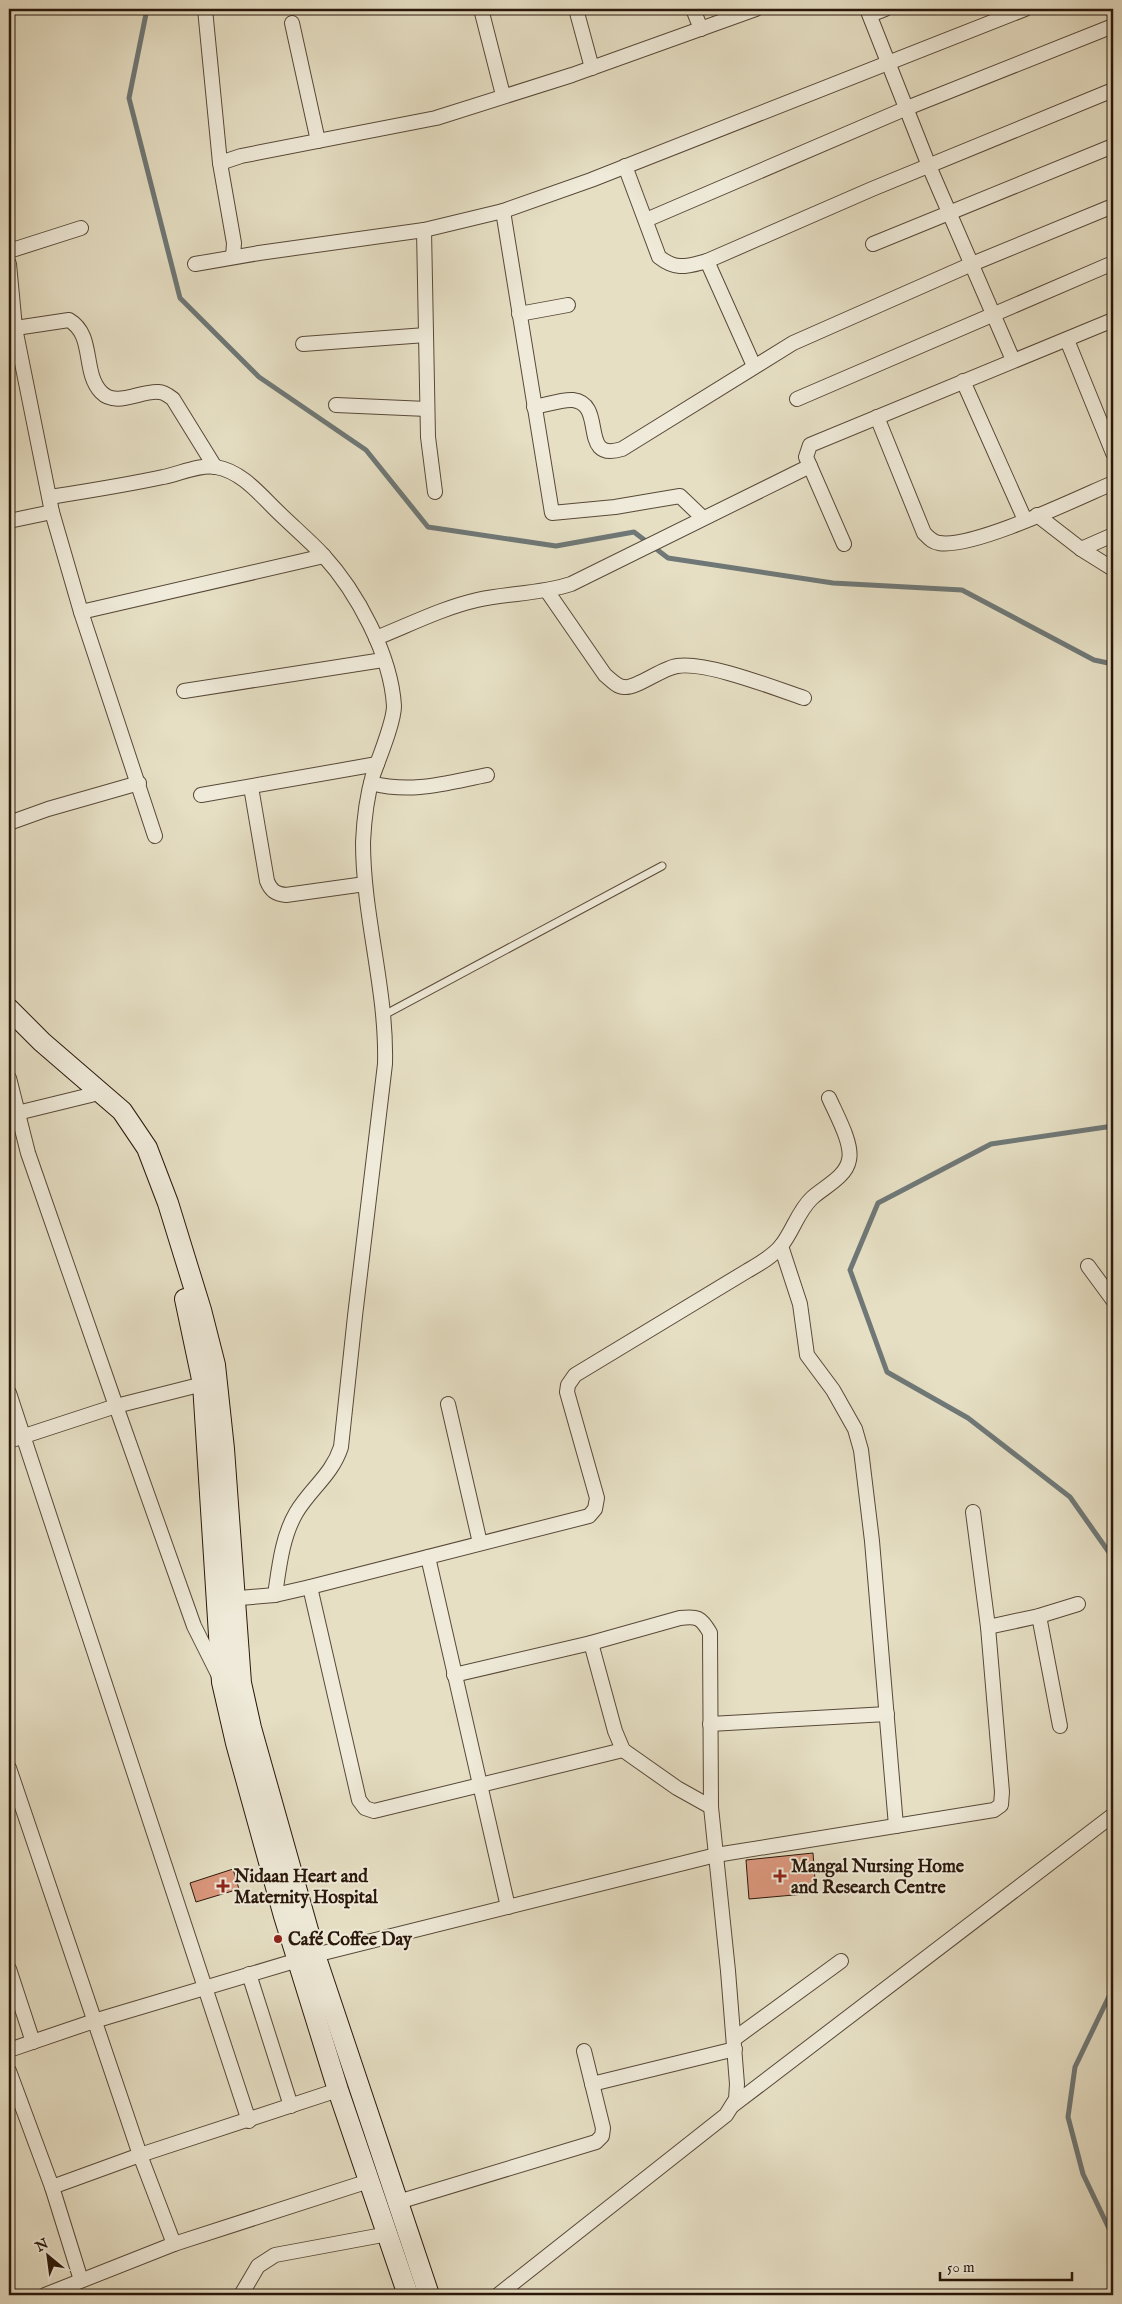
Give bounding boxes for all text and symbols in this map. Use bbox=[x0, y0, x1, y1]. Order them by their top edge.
place label: Mangal Nursing Home and Research Centre bbox=[791, 1856, 965, 1900]
place label: Nidaan Heart and Maternity Hospital bbox=[233, 1866, 379, 1910]
marker: Mangal Nursing Home and Research Centre bbox=[773, 1869, 787, 1883]
marker: Nidaan Heart and Maternity Hospital bbox=[216, 1879, 230, 1893]
place label: Café Coffee Day bbox=[288, 1929, 413, 1952]
marker: Café Coffee Day bbox=[272, 1933, 284, 1945]
north arrow bbox=[22, 2232, 72, 2282]
text: N bbox=[32, 2235, 52, 2257]
scale bar bbox=[940, 2249, 1072, 2281]
text: 50 m bbox=[947, 2258, 975, 2277]

